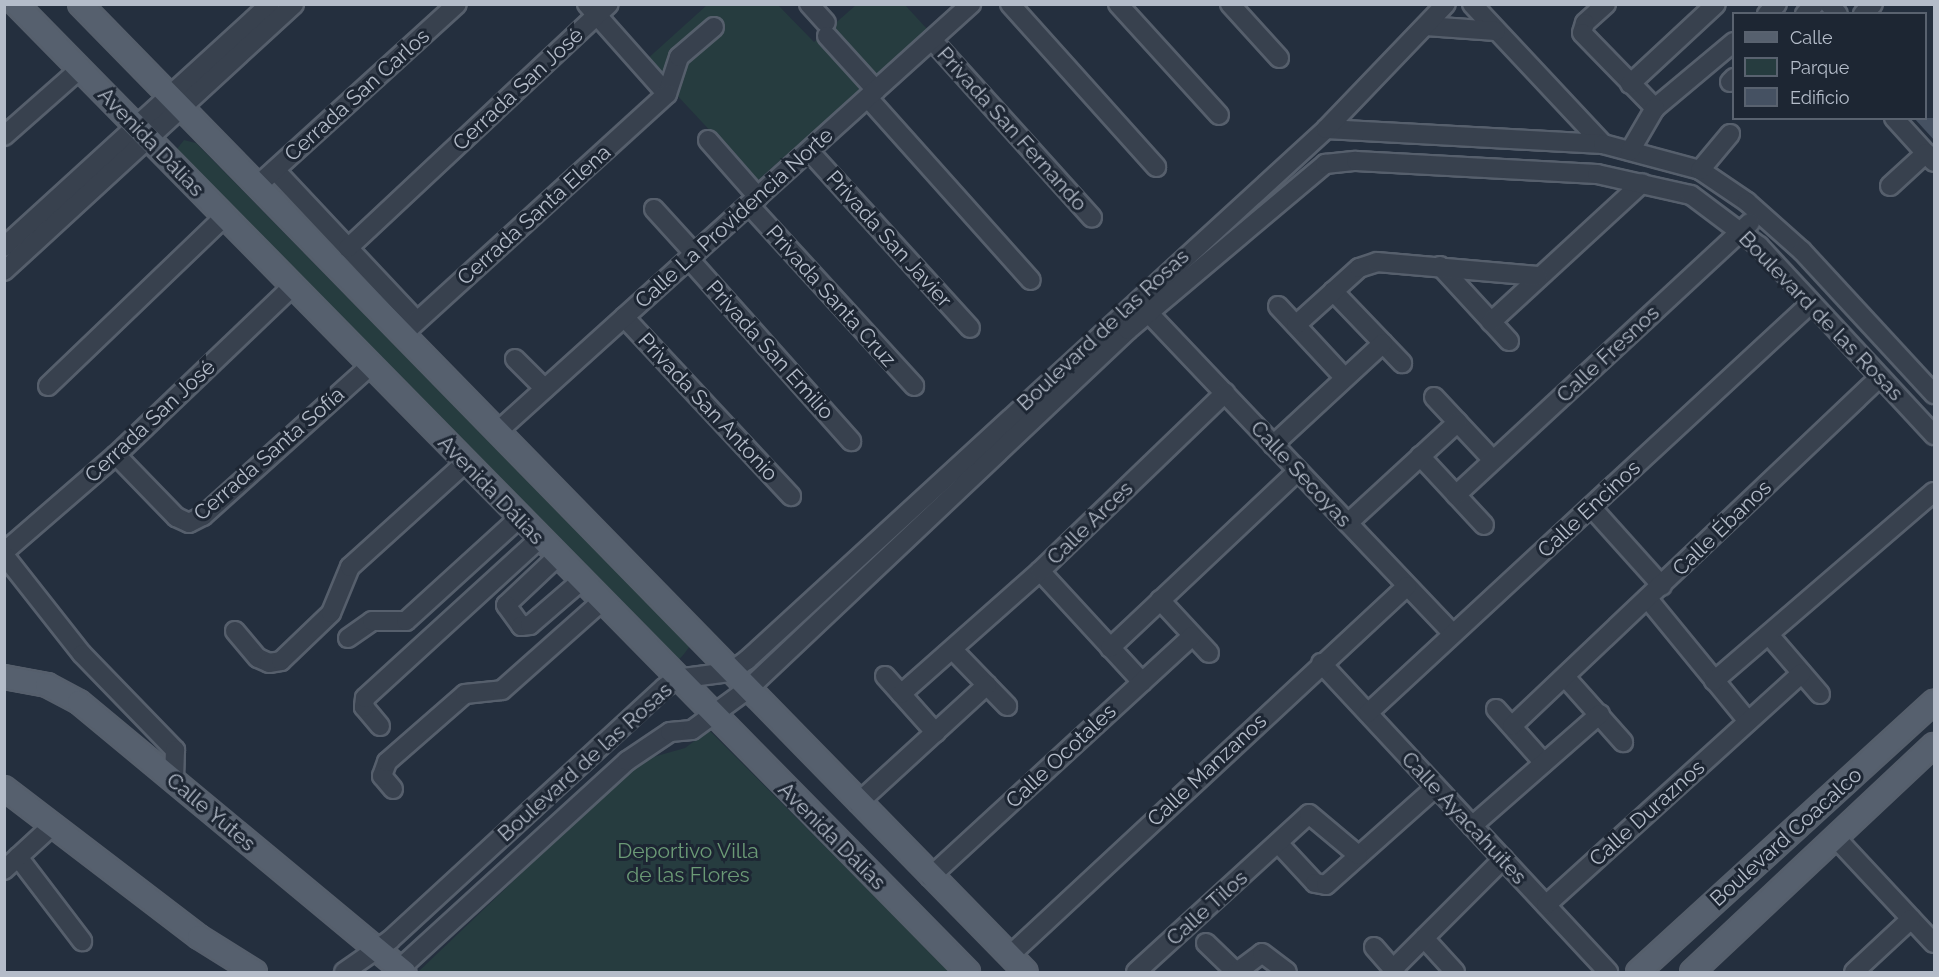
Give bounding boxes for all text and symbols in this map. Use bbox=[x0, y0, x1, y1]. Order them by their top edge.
legend bbox=[1732, 12, 1927, 120]
street label: Cerrada San José bbox=[447, 22, 589, 156]
street label: Cerrada San Carlos bbox=[279, 23, 435, 167]
text: Calle bbox=[1790, 27, 1833, 48]
street label: Privada San Fernando bbox=[932, 42, 1092, 216]
text: Parque bbox=[1790, 57, 1849, 78]
street label: Avenida Dálias bbox=[93, 82, 209, 202]
text: Edificio bbox=[1790, 87, 1849, 108]
street label: Calle La Providencia Norte bbox=[630, 122, 838, 314]
street label: Cerrada Santa Elena bbox=[452, 140, 616, 290]
street label: Privada San Javier bbox=[821, 165, 957, 313]
street label: Privada Santa Cruz bbox=[761, 220, 901, 372]
street label: Boulevard de las Rosas bbox=[1734, 226, 1908, 406]
street label: Boulevard de las Rosas bbox=[1012, 244, 1194, 416]
street label: Privada San Emilio bbox=[701, 275, 839, 425]
street label: Calle Fresnos bbox=[1552, 300, 1664, 408]
street label: Privada San Antonio bbox=[633, 327, 783, 487]
street label: Cerrada San José bbox=[79, 354, 221, 488]
street label: Cerrada Santa Sofía bbox=[189, 382, 349, 526]
street label: Calle Secoyas bbox=[1245, 416, 1357, 532]
street label: Avenida Dálias bbox=[433, 430, 549, 550]
street label: Calle Encinos bbox=[1533, 455, 1645, 563]
street label: Calle Ébanos bbox=[1668, 475, 1776, 581]
street label: Calle Arces bbox=[1042, 476, 1138, 570]
street label: Boulevard de las Rosas bbox=[493, 677, 677, 847]
street label: Calle Ocotales bbox=[1001, 699, 1121, 813]
street label: Calle Manzanos bbox=[1142, 708, 1272, 832]
street label: Calle Ayacahuites bbox=[1396, 746, 1532, 890]
street label: Calle Duraznos bbox=[1584, 755, 1710, 871]
street label: Boulevard Coacalco bbox=[1705, 762, 1867, 912]
street label: Calle Yutes bbox=[161, 767, 261, 857]
street label: Avenida Dálias bbox=[773, 777, 891, 895]
park label: Deportivo Villa de las Flores bbox=[617, 838, 759, 888]
street label: Calle Tilos bbox=[1161, 865, 1253, 951]

